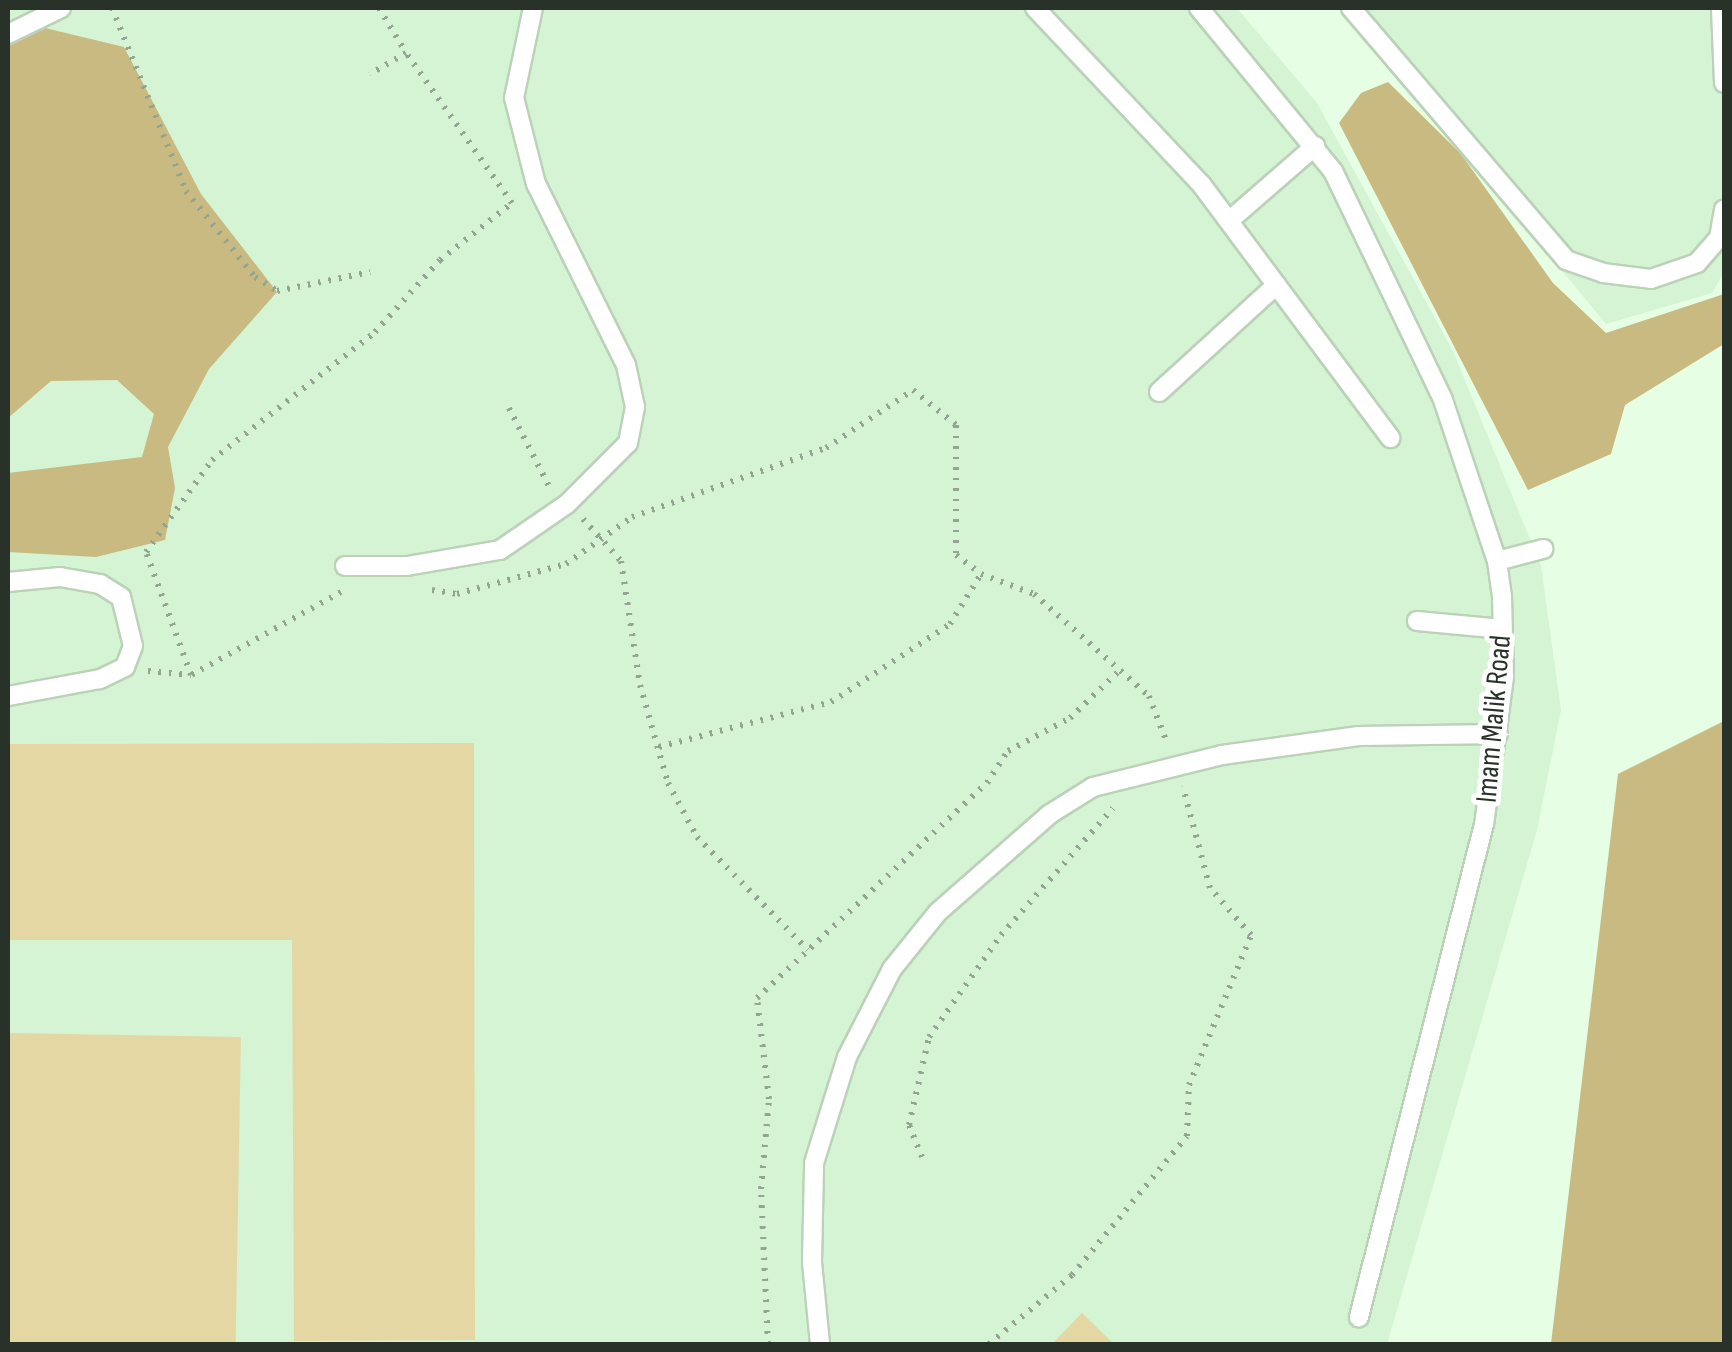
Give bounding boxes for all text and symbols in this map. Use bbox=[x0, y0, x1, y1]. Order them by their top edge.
street label: Imam Malik Road bbox=[1469, 634, 1519, 804]

